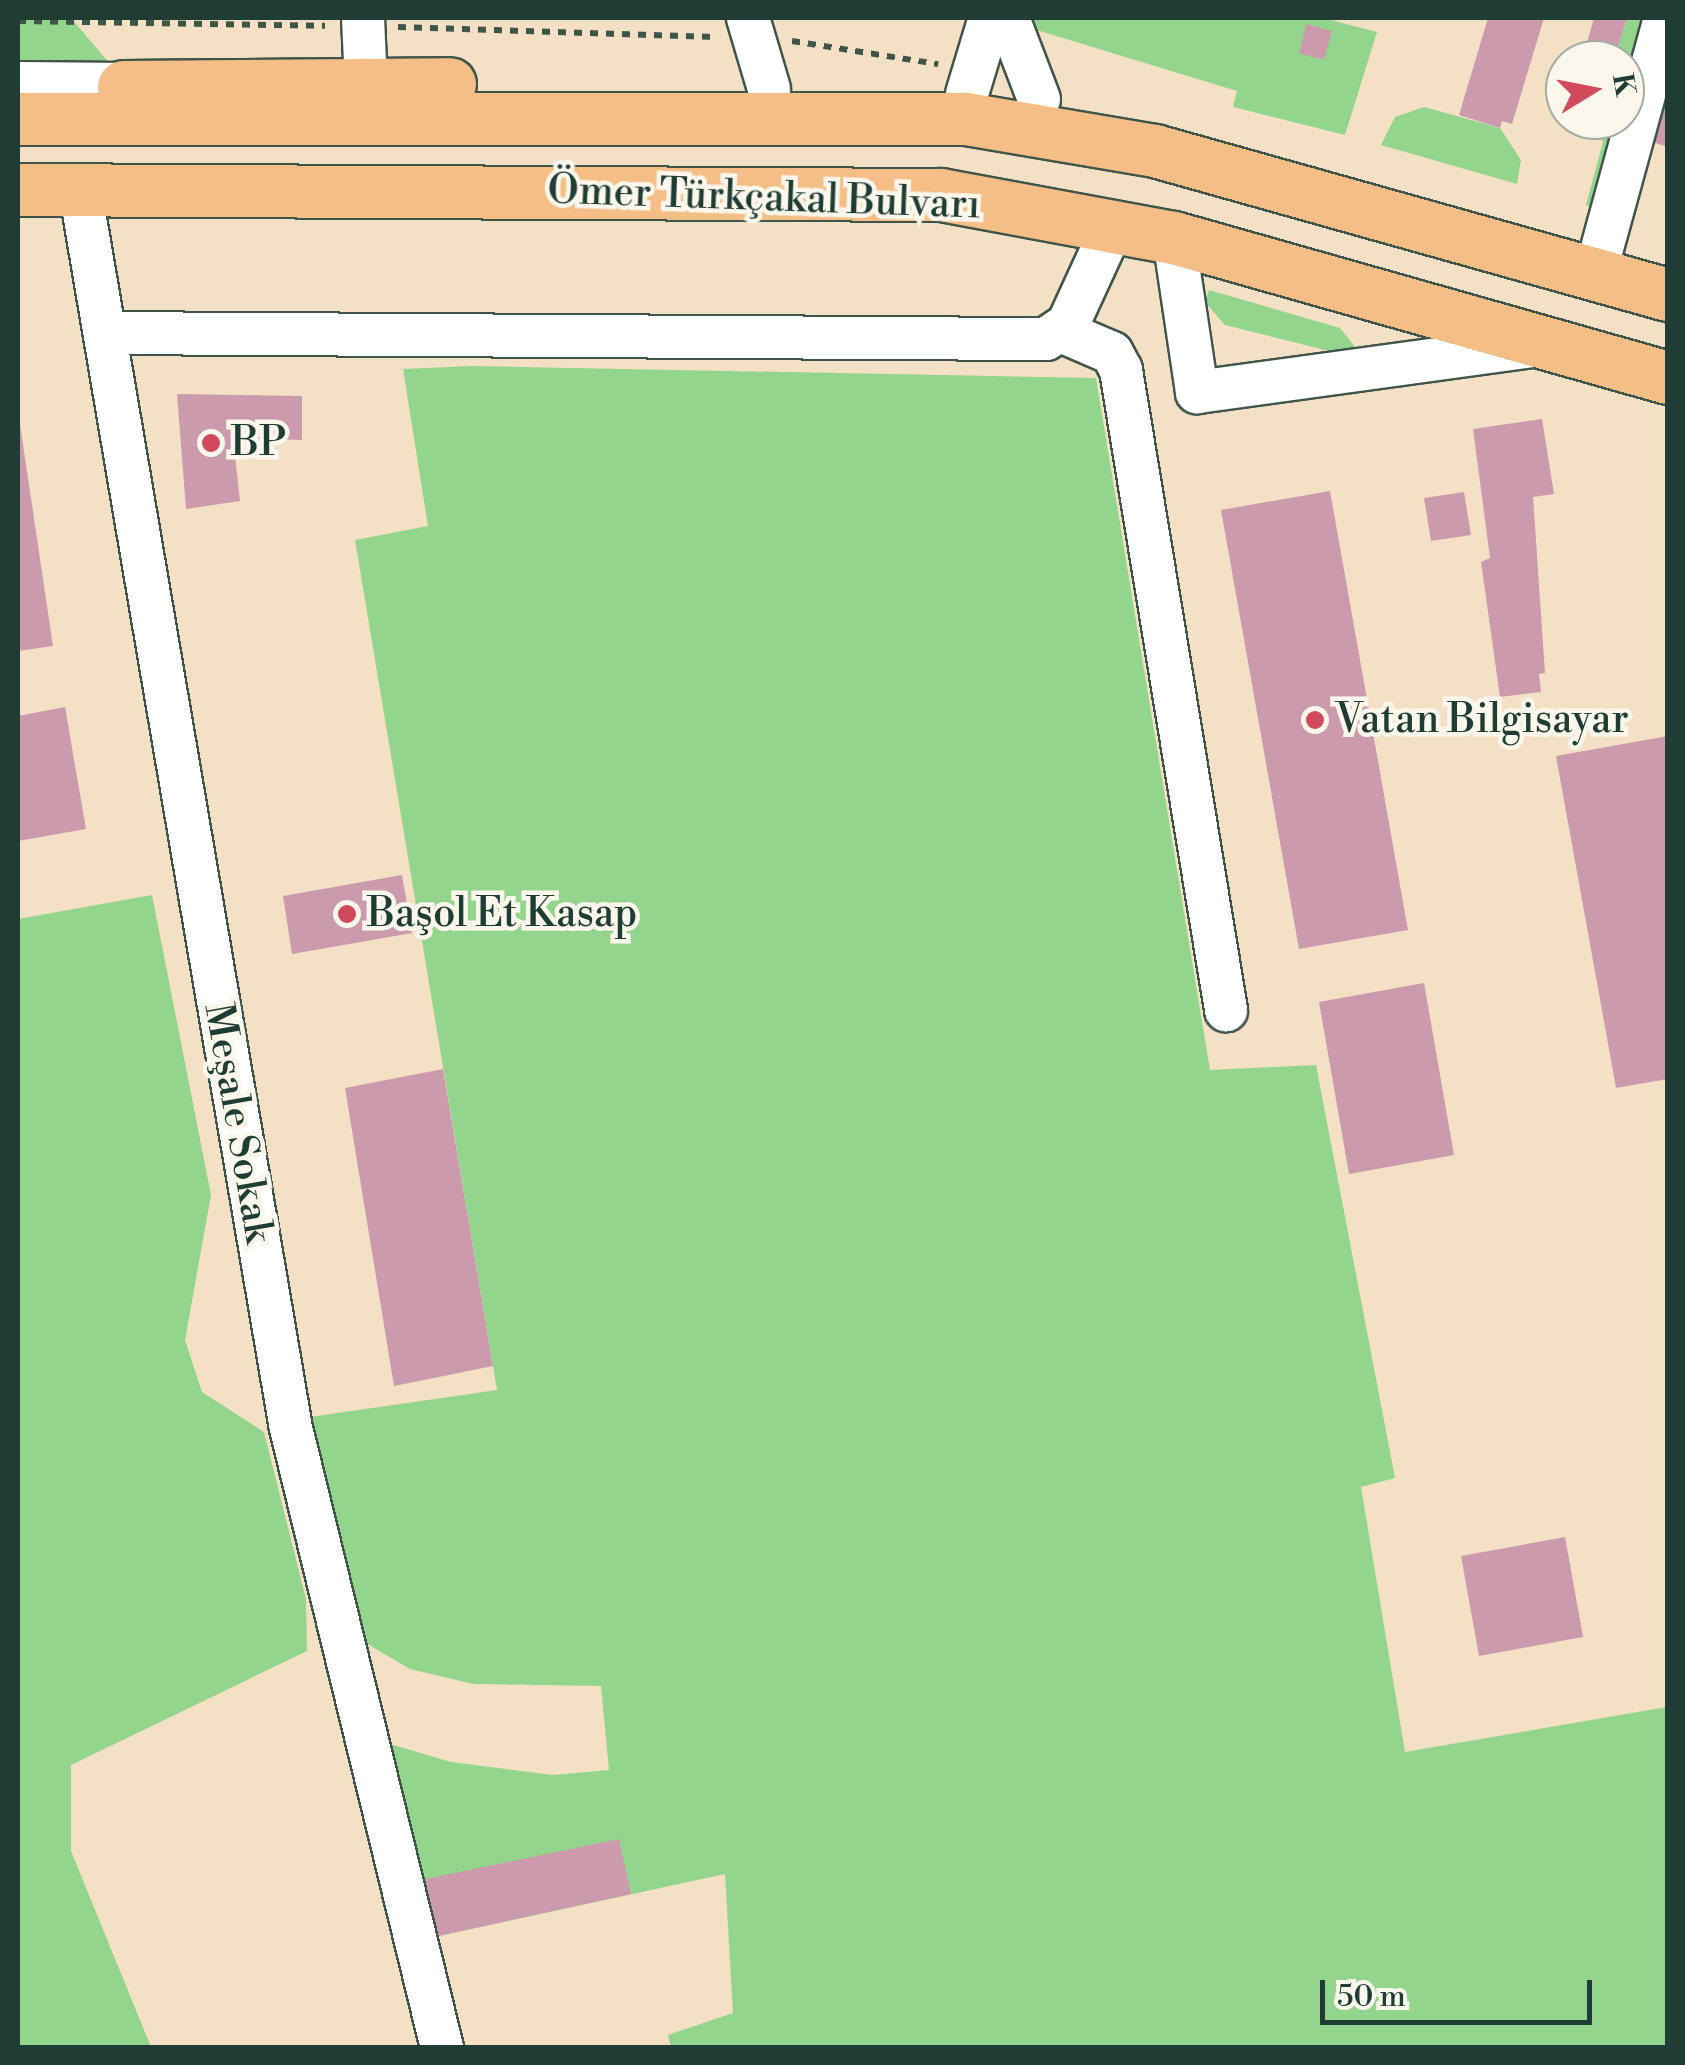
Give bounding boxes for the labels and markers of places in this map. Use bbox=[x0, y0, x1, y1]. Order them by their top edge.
place label: BP bbox=[231, 419, 286, 467]
marker: BP bbox=[200, 432, 222, 454]
place label: Vatan Bilgisayar bbox=[1335, 696, 1629, 744]
marker: Vatan Bilgisayar bbox=[1304, 709, 1326, 731]
place label: Başol Et Kasap bbox=[367, 890, 637, 938]
marker: Başol Et Kasap bbox=[336, 903, 358, 925]

